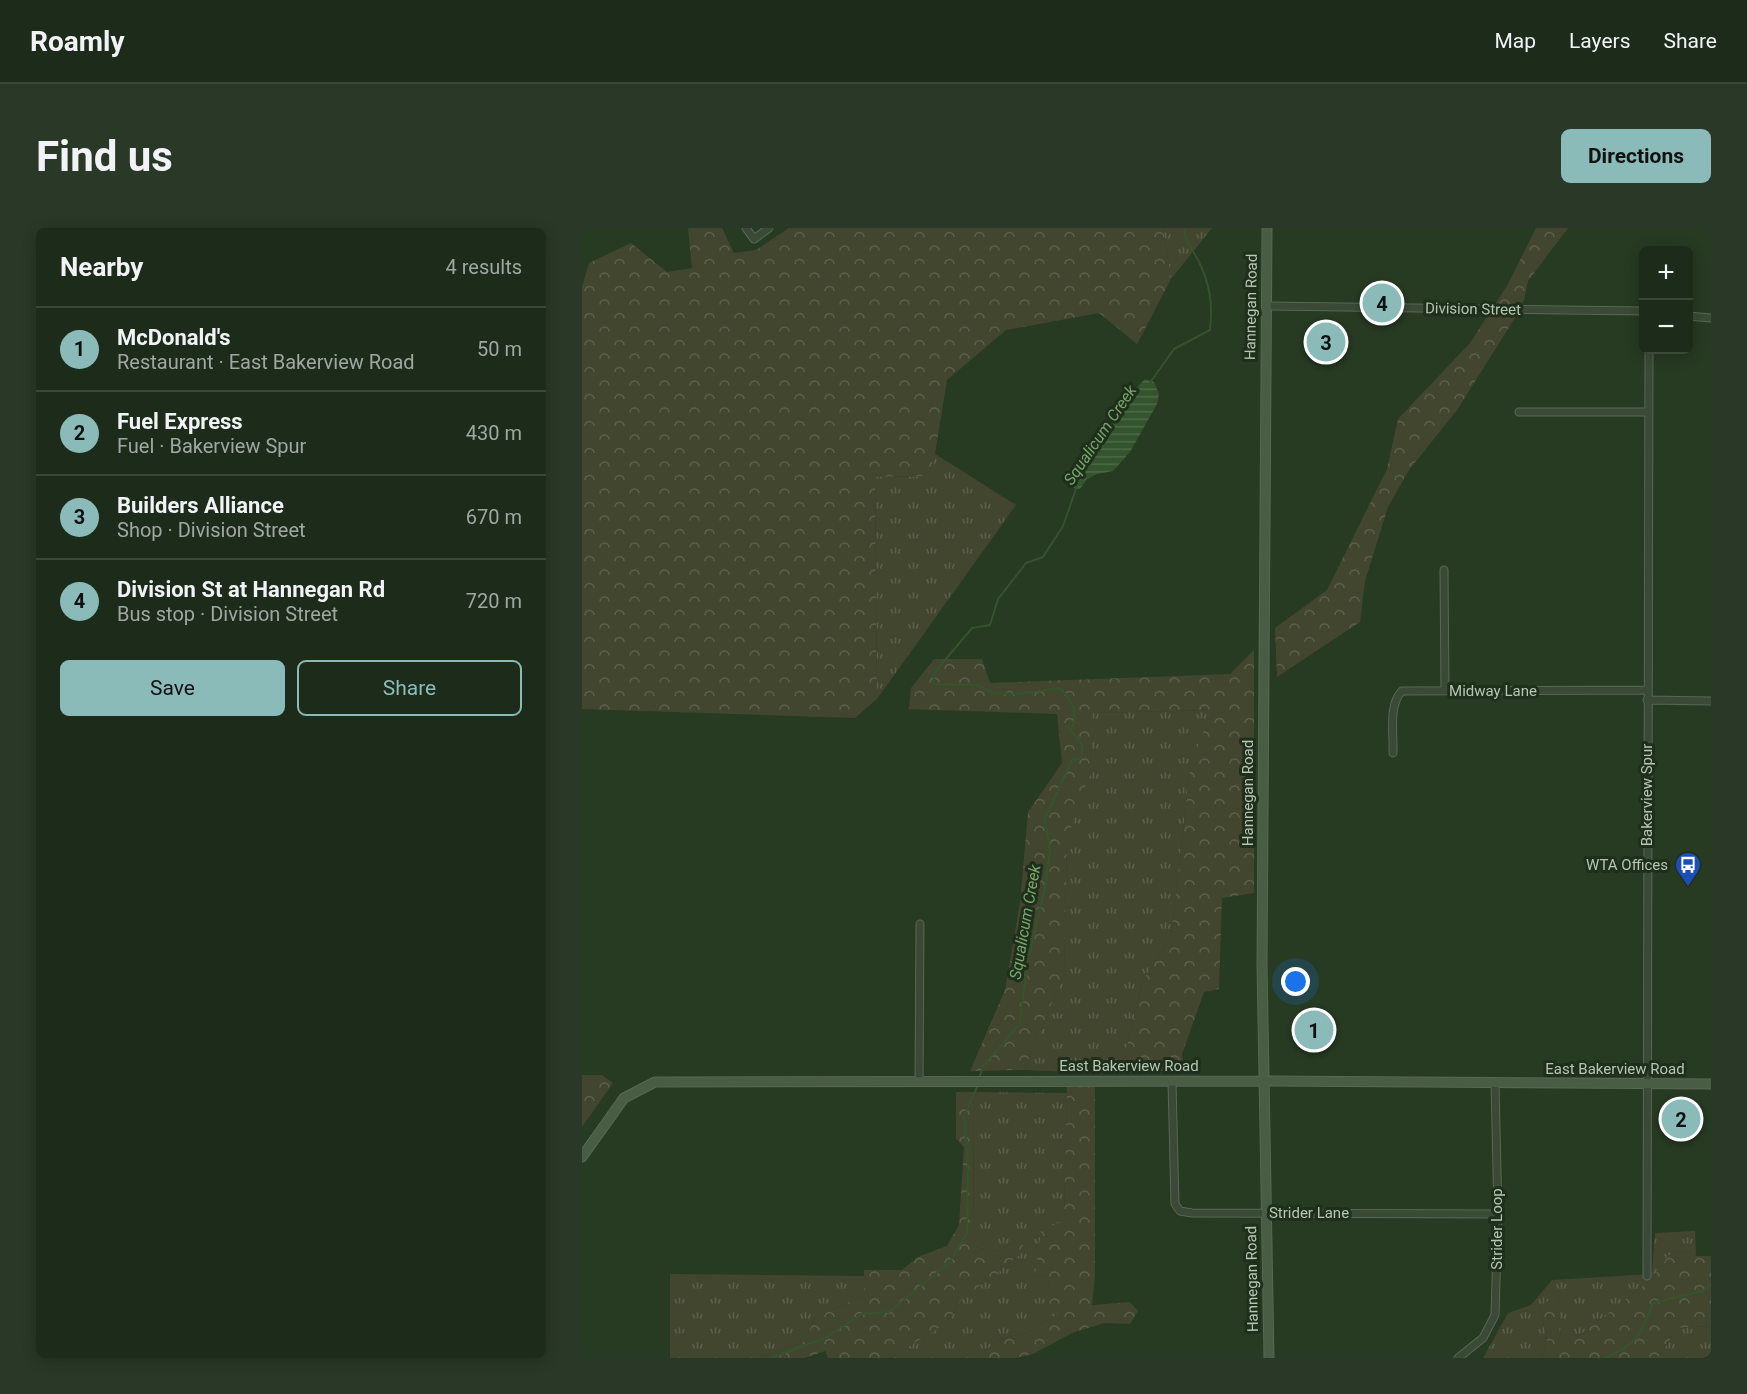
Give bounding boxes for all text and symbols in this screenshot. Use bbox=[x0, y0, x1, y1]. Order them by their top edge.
text: Roamly bbox=[30, 25, 125, 58]
text: Map bbox=[1494, 29, 1536, 53]
text: Layers bbox=[1569, 29, 1630, 53]
text: Share bbox=[1663, 29, 1717, 53]
button: Directions bbox=[1561, 129, 1711, 183]
text: Find us bbox=[36, 132, 173, 181]
map controls bbox=[1639, 246, 1693, 354]
button: + bbox=[1639, 246, 1693, 300]
text: Nearby bbox=[60, 252, 143, 282]
street label: Hannegan Road bbox=[1241, 254, 1261, 360]
text: 4 results bbox=[446, 255, 522, 279]
pin: 4 bbox=[1362, 280, 1402, 326]
street label: Division Street bbox=[1425, 299, 1521, 319]
button: − bbox=[1639, 300, 1693, 354]
pin: 3 bbox=[1306, 320, 1346, 364]
text: McDonald's bbox=[117, 325, 231, 350]
text: 1 bbox=[74, 337, 85, 361]
text: 50 m bbox=[477, 337, 522, 361]
text: Restaurant · East Bakerview Road bbox=[117, 350, 415, 374]
water label: Squalicum Creek bbox=[1060, 381, 1141, 489]
text: Fuel Express bbox=[117, 409, 243, 434]
text: 2 bbox=[74, 421, 85, 445]
text: 430 m bbox=[466, 421, 522, 445]
text: Fuel · Bakerview Spur bbox=[117, 434, 306, 458]
text: Builders Alliance bbox=[117, 493, 284, 518]
text: 3 bbox=[74, 505, 85, 529]
text: 670 m bbox=[466, 505, 522, 529]
text: Shop · Division Street bbox=[117, 518, 306, 542]
text: Division St at Hannegan Rd bbox=[117, 577, 385, 602]
text: 4 bbox=[74, 589, 85, 613]
text: 720 m bbox=[466, 589, 522, 613]
text: Bus stop · Division Street bbox=[117, 602, 338, 626]
button: Save bbox=[60, 660, 285, 716]
button: Share bbox=[297, 660, 522, 716]
street label: Midway Lane bbox=[1449, 682, 1537, 700]
street label: Hannegan Road bbox=[1239, 740, 1257, 846]
street label: Bakerview Spur bbox=[1638, 744, 1656, 846]
bus stop icon: WTA Offices bbox=[1673, 850, 1703, 888]
place label: WTA Offices bbox=[1586, 856, 1668, 874]
water label: Squalicum Creek bbox=[1006, 862, 1045, 981]
your location bbox=[1281, 967, 1310, 996]
pin: 1 bbox=[1294, 1008, 1334, 1052]
street label: East Bakerview Road bbox=[1059, 1057, 1199, 1075]
street label: East Bakerview Road bbox=[1545, 1060, 1685, 1078]
pin: 2 bbox=[1662, 1096, 1700, 1142]
street label: Strider Loop bbox=[1488, 1188, 1506, 1270]
street label: Strider Lane bbox=[1269, 1204, 1349, 1222]
street label: Hannegan Road bbox=[1242, 1226, 1262, 1332]

